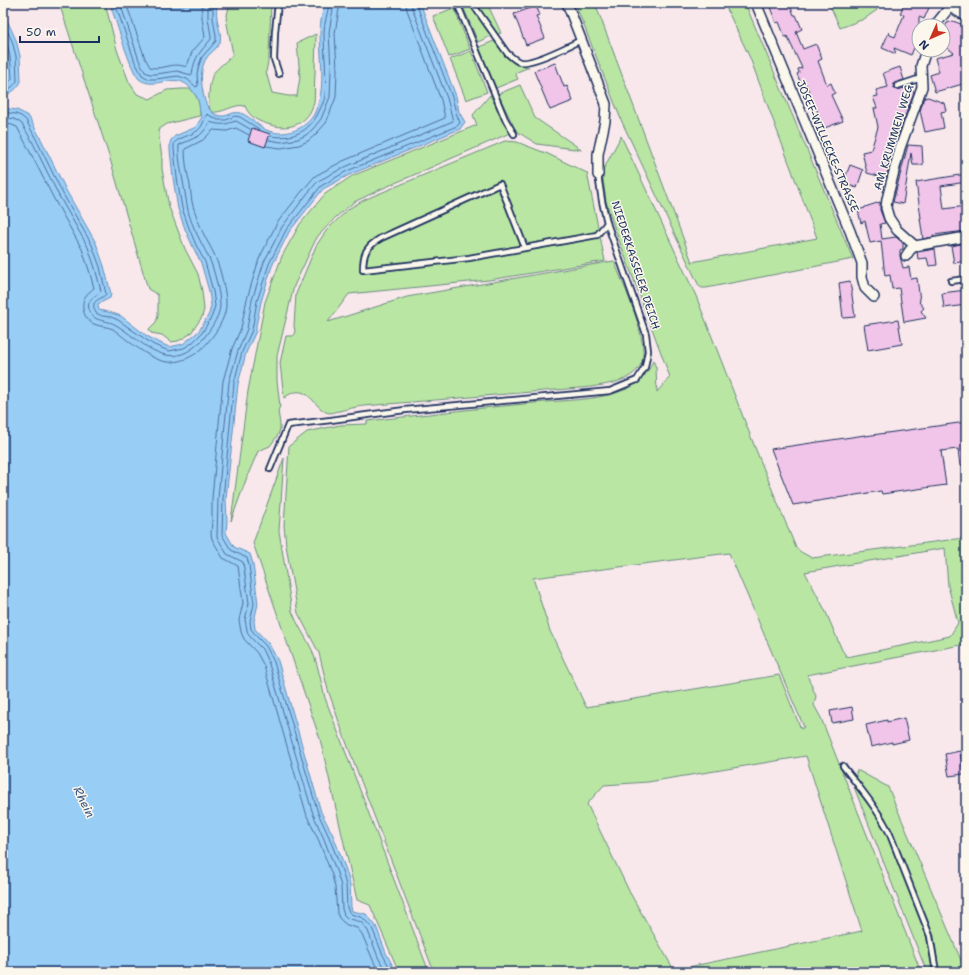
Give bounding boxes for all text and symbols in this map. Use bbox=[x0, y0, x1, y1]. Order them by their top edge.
scale bar bbox=[20, 18, 99, 44]
north arrow bbox=[911, 18, 951, 58]
text: 50 m bbox=[26, 24, 56, 40]
text: N bbox=[916, 36, 933, 53]
street label: JOSEF-WILLECKE-STRASSE bbox=[793, 78, 862, 215]
street label: AM KRUMMEN WEG bbox=[870, 82, 917, 192]
street label: NIEDERKASSELER DEICH bbox=[608, 199, 663, 331]
water label: Rhein bbox=[70, 784, 98, 820]

